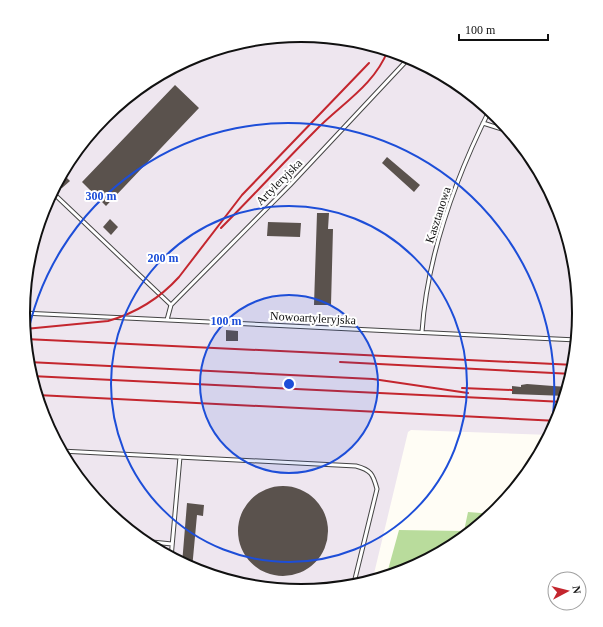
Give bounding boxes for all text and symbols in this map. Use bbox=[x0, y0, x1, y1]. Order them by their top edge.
scale bar bbox=[459, 16, 548, 42]
text: 100 m bbox=[465, 23, 496, 37]
street label: Artyleryjska bbox=[253, 155, 306, 208]
street label: Kasztanowa bbox=[422, 184, 454, 245]
text: 300 m bbox=[86, 189, 117, 203]
text: 200 m bbox=[148, 251, 179, 265]
street label: Nowoartyleryjska bbox=[270, 309, 357, 327]
text: 100 m bbox=[211, 314, 242, 328]
centre of rings bbox=[282, 377, 296, 391]
north arrow bbox=[547, 571, 587, 611]
text: N bbox=[570, 585, 583, 595]

